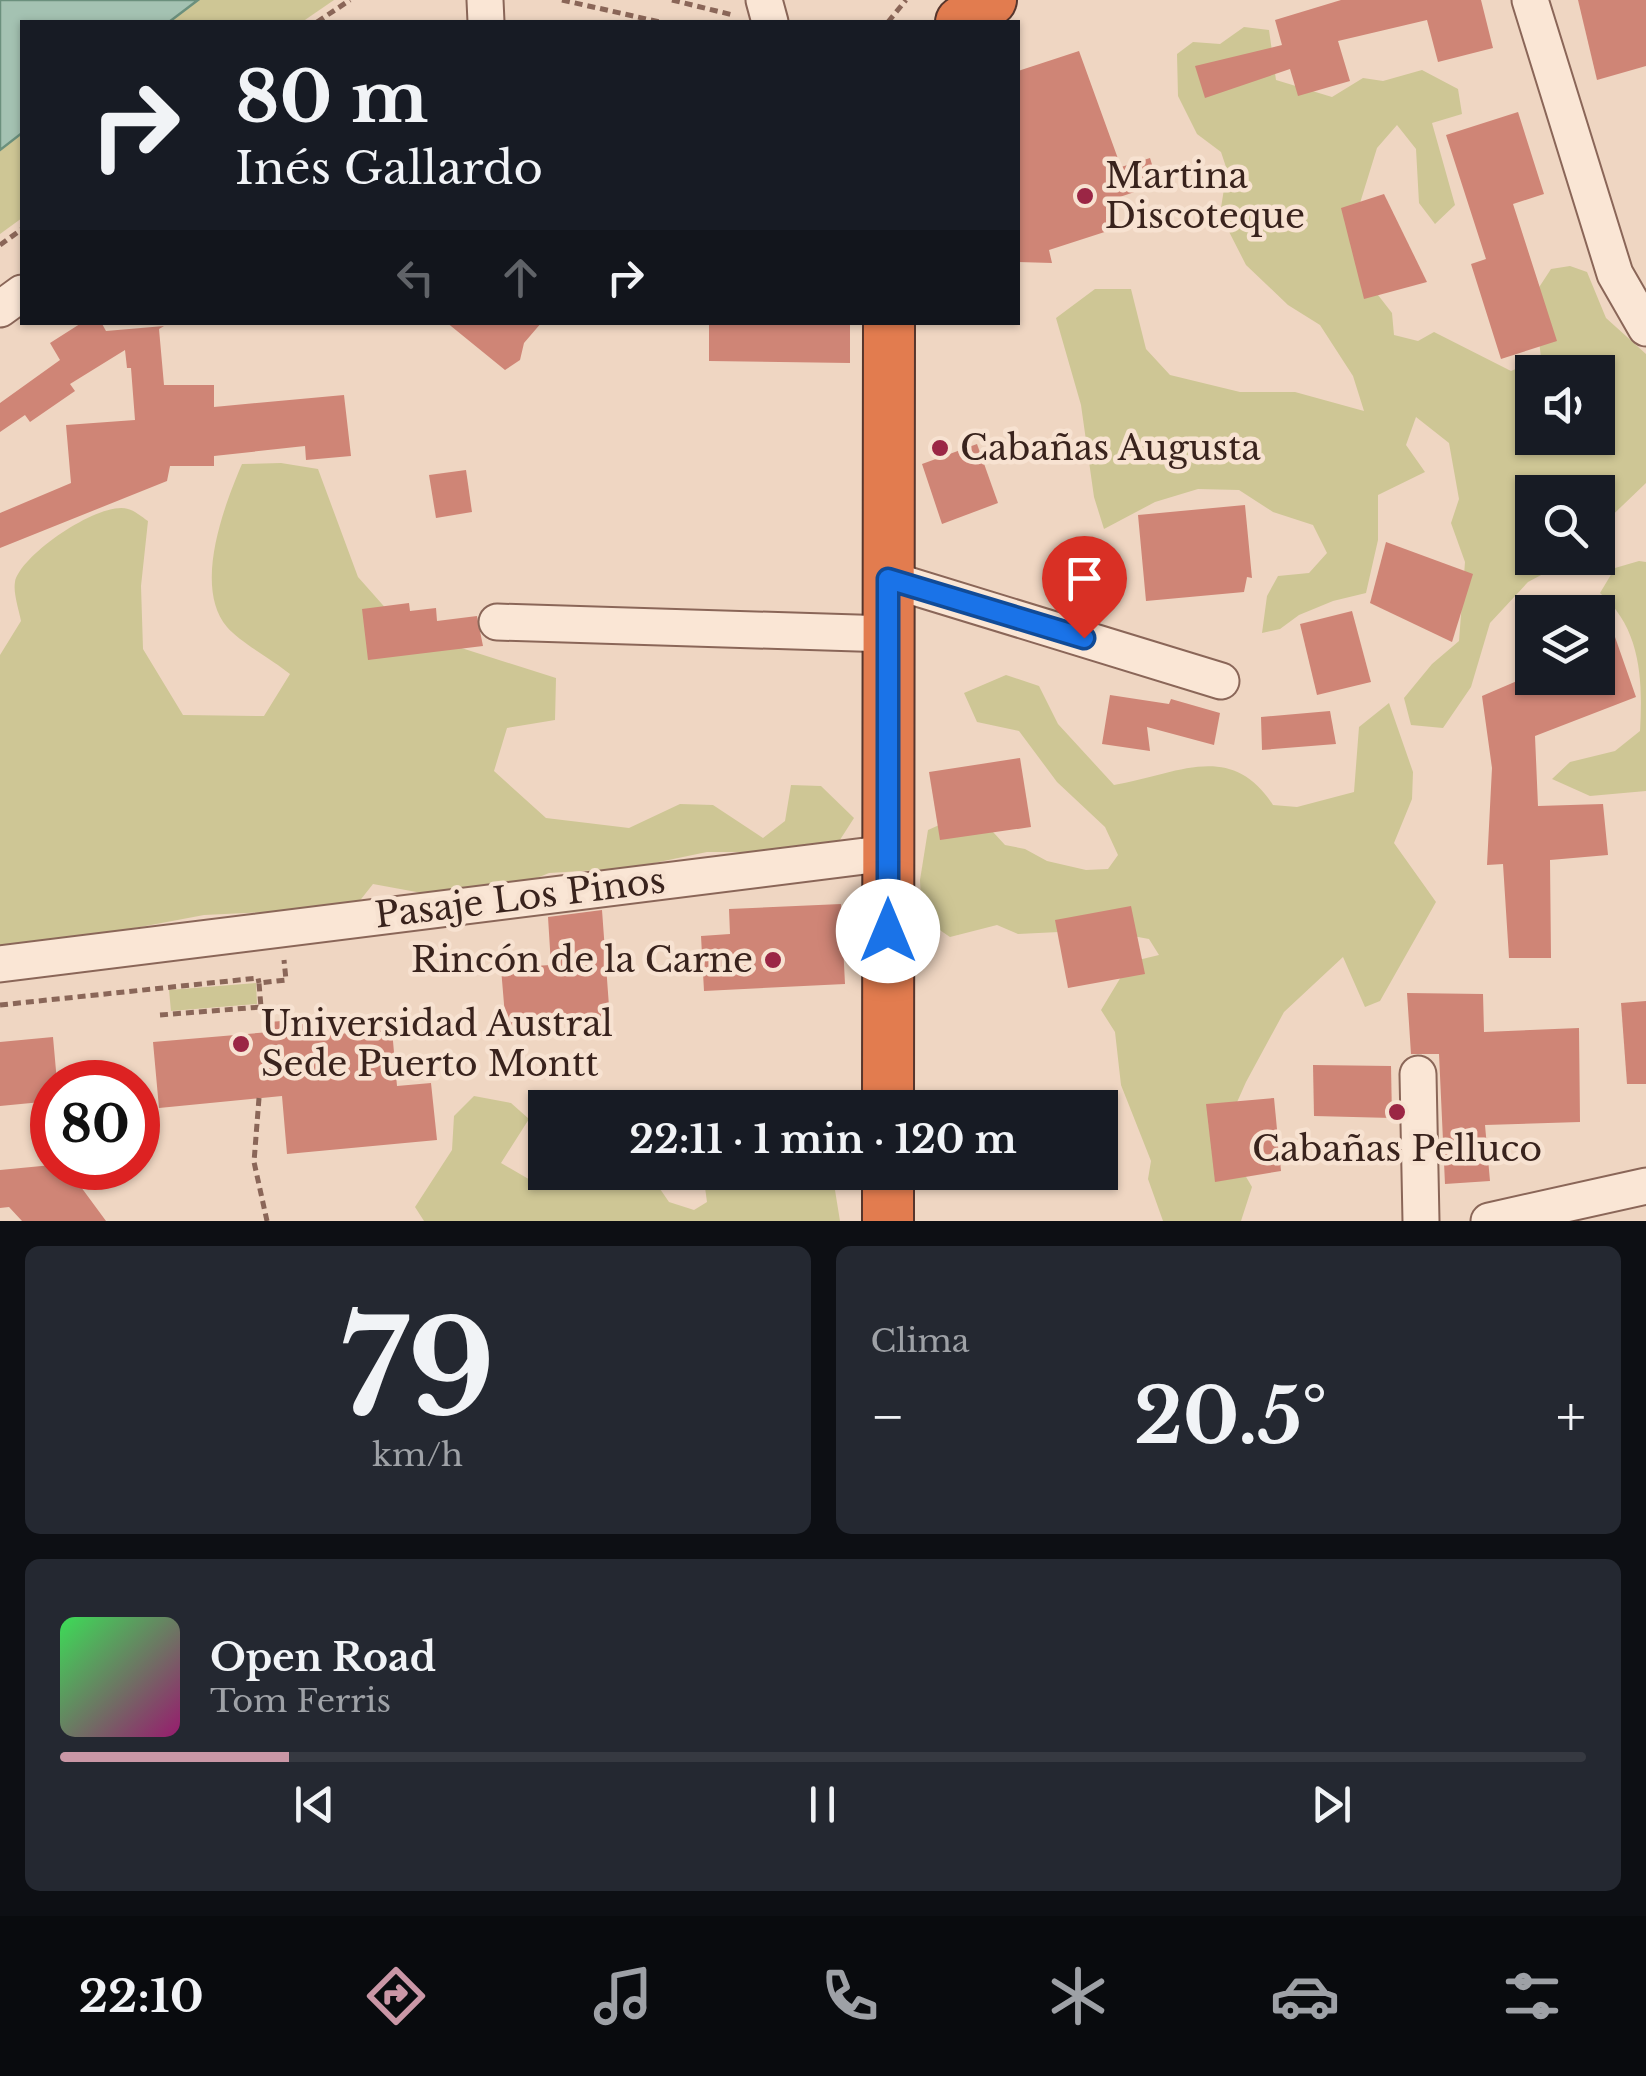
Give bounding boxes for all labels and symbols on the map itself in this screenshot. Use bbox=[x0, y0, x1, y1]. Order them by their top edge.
place label: Martina Discoteque bbox=[1105, 154, 1305, 237]
marker: Martina Discoteque bbox=[1074, 185, 1096, 207]
place label: Cabañas Augusta bbox=[960, 426, 1261, 469]
marker: Cabañas Augusta bbox=[929, 437, 951, 459]
pin bbox=[1042, 536, 1127, 639]
street label: Pasaje Los Pinos bbox=[372, 858, 668, 937]
position arrow bbox=[836, 879, 940, 983]
place label: Rincón de la Carne bbox=[411, 938, 753, 981]
marker: Rincón de la Carne bbox=[762, 949, 784, 971]
place label: Universidad Austral Sede Puerto Montt bbox=[261, 1002, 613, 1085]
marker: Universidad Austral Sede Puerto Montt bbox=[230, 1033, 252, 1055]
speed limit sign: 80 bbox=[30, 1060, 160, 1190]
marker: Cabañas Pelluco bbox=[1386, 1101, 1408, 1123]
place label: Cabañas Pelluco bbox=[1252, 1127, 1542, 1170]

